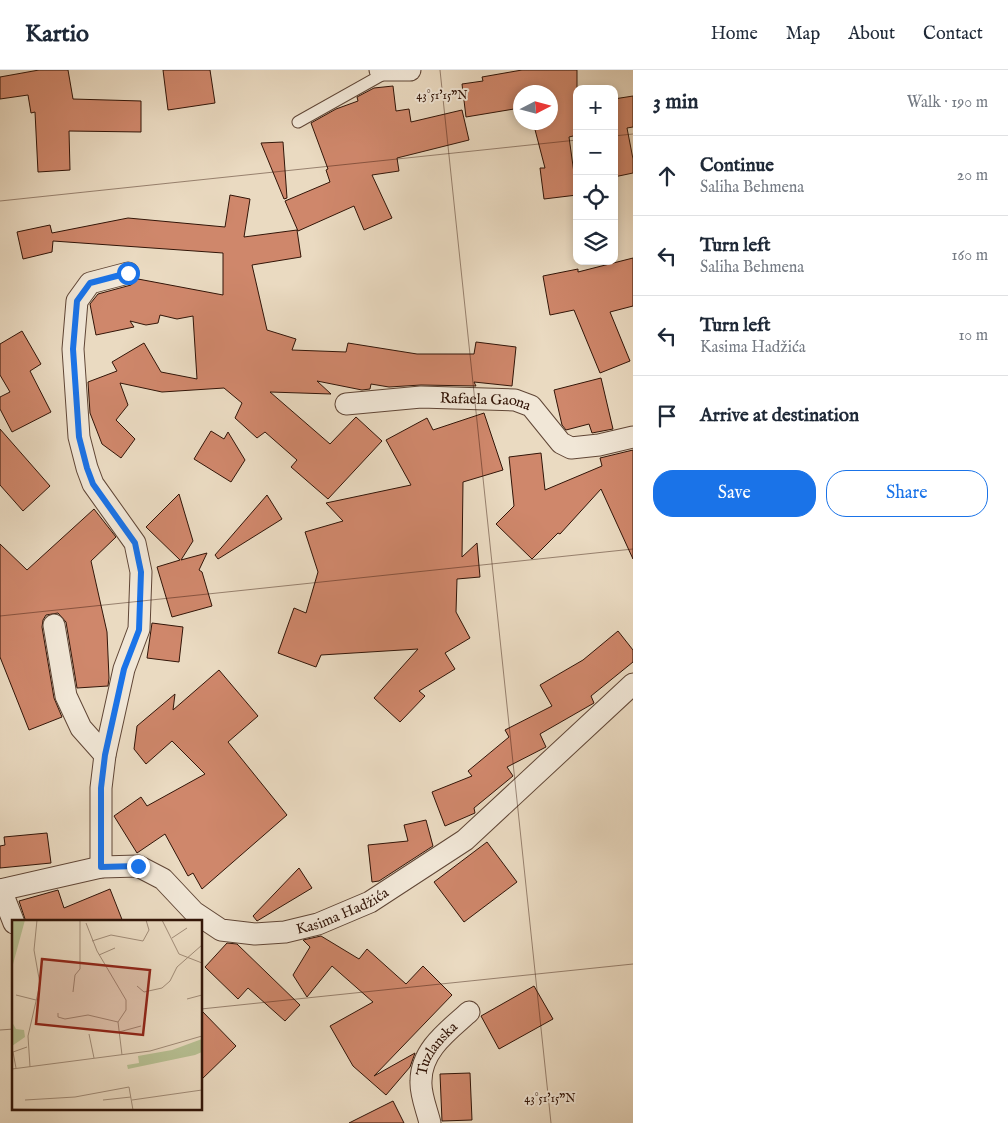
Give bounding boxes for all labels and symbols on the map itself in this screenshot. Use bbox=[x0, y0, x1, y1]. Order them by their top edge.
north arrow bbox=[513, 85, 558, 130]
text: 43°51'15"N bbox=[416, 88, 468, 103]
route start bbox=[117, 262, 140, 285]
street label: Rafaela Gaona bbox=[440, 389, 534, 415]
route end bbox=[127, 855, 150, 878]
street label: Kasima Hadžića bbox=[294, 883, 393, 939]
inset map bbox=[12, 920, 202, 1110]
street label: Tuzlanska bbox=[412, 1017, 462, 1078]
text: 43°51'15"N bbox=[524, 1091, 576, 1106]

